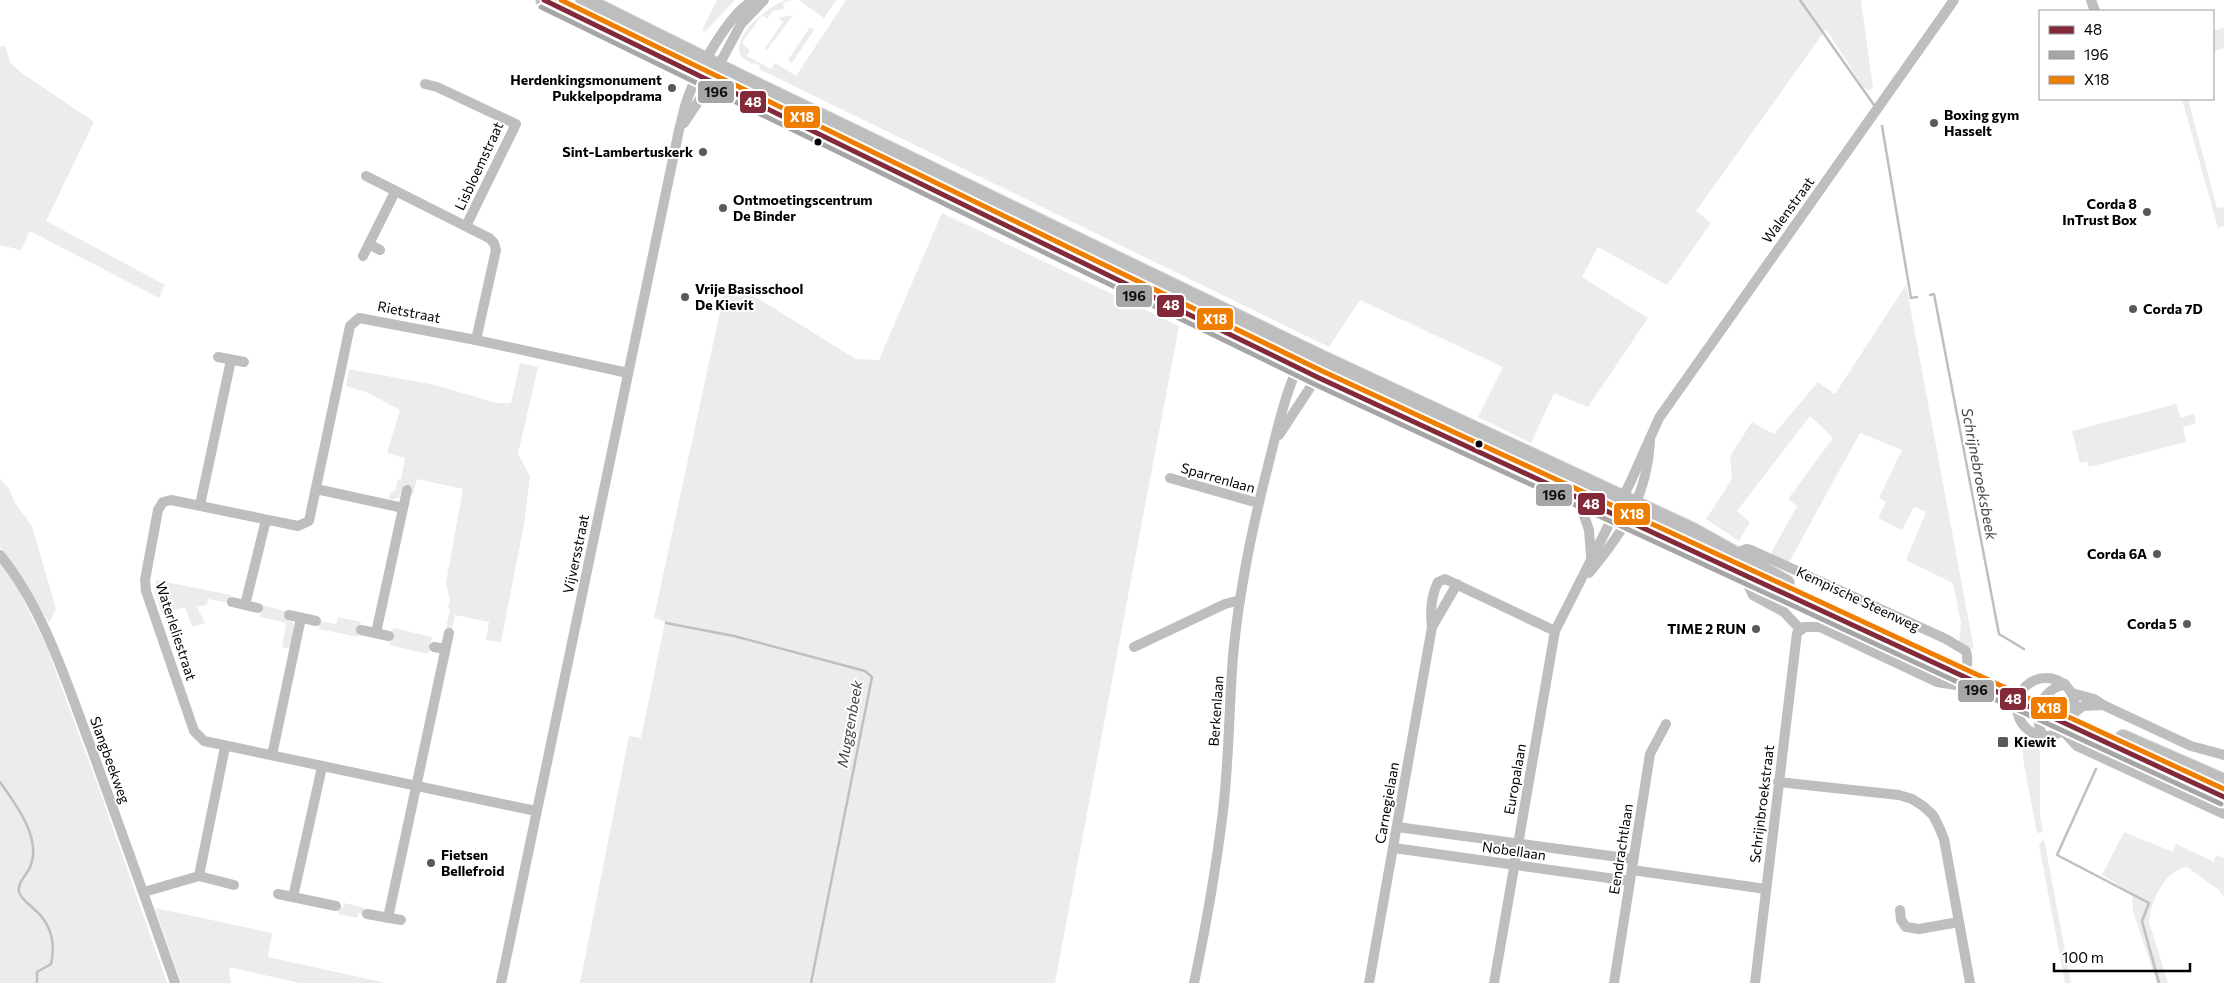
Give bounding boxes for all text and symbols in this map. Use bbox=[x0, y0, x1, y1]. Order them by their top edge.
legend bbox=[2039, 10, 2214, 100]
text: 48 bbox=[2084, 20, 2102, 38]
text: 196 bbox=[2084, 45, 2109, 63]
text: X18 bbox=[2084, 70, 2109, 88]
place label: Herdenkingsmonument Pukkelpopdrama bbox=[510, 71, 662, 104]
line badge: 196 bbox=[697, 80, 735, 104]
marker: Herdenkingsmonument Pukkelpopdrama bbox=[666, 82, 678, 94]
text: 196 bbox=[704, 83, 728, 100]
line badge: 48 bbox=[739, 90, 767, 114]
text: 48 bbox=[744, 93, 762, 110]
line badge: X18 bbox=[783, 105, 821, 129]
place label: Boxing gym Hasselt bbox=[1944, 106, 2019, 139]
text: X18 bbox=[790, 108, 815, 125]
marker: Boxing gym Hasselt bbox=[1928, 117, 1940, 129]
street label: Lisbloemstraat bbox=[451, 119, 507, 213]
unlabelled marker bbox=[813, 137, 823, 147]
place label: Sint-Lambertuskerk bbox=[562, 143, 693, 160]
marker: Sint-Lambertuskerk bbox=[697, 146, 709, 158]
street label: Walenstraat bbox=[1758, 173, 1817, 246]
place label: Ontmoetingscentrum De Binder bbox=[733, 191, 873, 224]
place label: Corda 8 InTrust Box bbox=[2062, 195, 2137, 228]
marker: Ontmoetingscentrum De Binder bbox=[717, 202, 729, 214]
marker: Corda 8 InTrust Box bbox=[2141, 206, 2153, 218]
place label: Vrije Basisschool De Kievit bbox=[695, 280, 803, 313]
line badge: 196 bbox=[1115, 284, 1153, 308]
text: 196 bbox=[1122, 287, 1146, 304]
marker: Vrije Basisschool De Kievit bbox=[679, 291, 691, 303]
line badge: 48 bbox=[1156, 294, 1185, 318]
text: 48 bbox=[1162, 296, 1180, 313]
street label: Rietstraat bbox=[376, 297, 442, 326]
place label: Corda 7D bbox=[2143, 300, 2203, 317]
marker: Corda 7D bbox=[2127, 303, 2139, 315]
line badge: X18 bbox=[1196, 307, 1234, 331]
text: X18 bbox=[1203, 310, 1228, 327]
water label: Schrijnebroeksbeek bbox=[1958, 406, 2002, 542]
unlabelled marker bbox=[1474, 439, 1484, 449]
street label: Sparrenlaan bbox=[1179, 459, 1257, 496]
line badge: 196 bbox=[1535, 483, 1573, 507]
text: 196 bbox=[1542, 486, 1566, 503]
line badge: 48 bbox=[1577, 492, 1606, 516]
text: 48 bbox=[1582, 495, 1600, 512]
line badge: X18 bbox=[1613, 502, 1651, 526]
text: X18 bbox=[1620, 505, 1645, 522]
street label: Vijversstraat bbox=[559, 512, 592, 595]
place label: Corda 6A bbox=[2087, 545, 2147, 562]
marker: Corda 6A bbox=[2151, 548, 2163, 560]
street label: Kempische Steenweg bbox=[1794, 563, 1923, 635]
street label: Waterleliestraat bbox=[152, 579, 201, 683]
place label: Corda 5 bbox=[2127, 615, 2177, 632]
marker: Corda 5 bbox=[2181, 618, 2193, 630]
place label: TIME 2 RUN bbox=[1667, 620, 1746, 637]
marker: TIME 2 RUN bbox=[1750, 623, 1762, 635]
street label: Berkenlaan bbox=[1205, 675, 1226, 747]
water label: Muggenbeek bbox=[832, 678, 866, 769]
line badge: 196 bbox=[1957, 679, 1995, 703]
text: 196 bbox=[1964, 681, 1988, 698]
line badge: 48 bbox=[1999, 687, 2027, 711]
text: 48 bbox=[2004, 690, 2022, 707]
line badge: X18 bbox=[2030, 696, 2068, 720]
text: X18 bbox=[2037, 699, 2062, 716]
street label: Slangbeekweg bbox=[87, 714, 134, 806]
place label: Kiewit bbox=[2014, 733, 2056, 750]
marker: Kiewit bbox=[1996, 735, 2010, 749]
street label: Europalaan bbox=[1500, 742, 1529, 816]
street label: Schrijnbroekstraat bbox=[1746, 744, 1777, 864]
street label: Carnegielaan bbox=[1371, 761, 1402, 845]
street label: Eendrachtlaan bbox=[1605, 802, 1636, 895]
street label: Nobellaan bbox=[1481, 838, 1547, 863]
place label: Fietsen Bellefroid bbox=[441, 846, 504, 879]
marker: Fietsen Bellefroid bbox=[425, 857, 437, 869]
scale bar bbox=[2054, 940, 2190, 972]
text: 100 m bbox=[2062, 948, 2104, 966]

